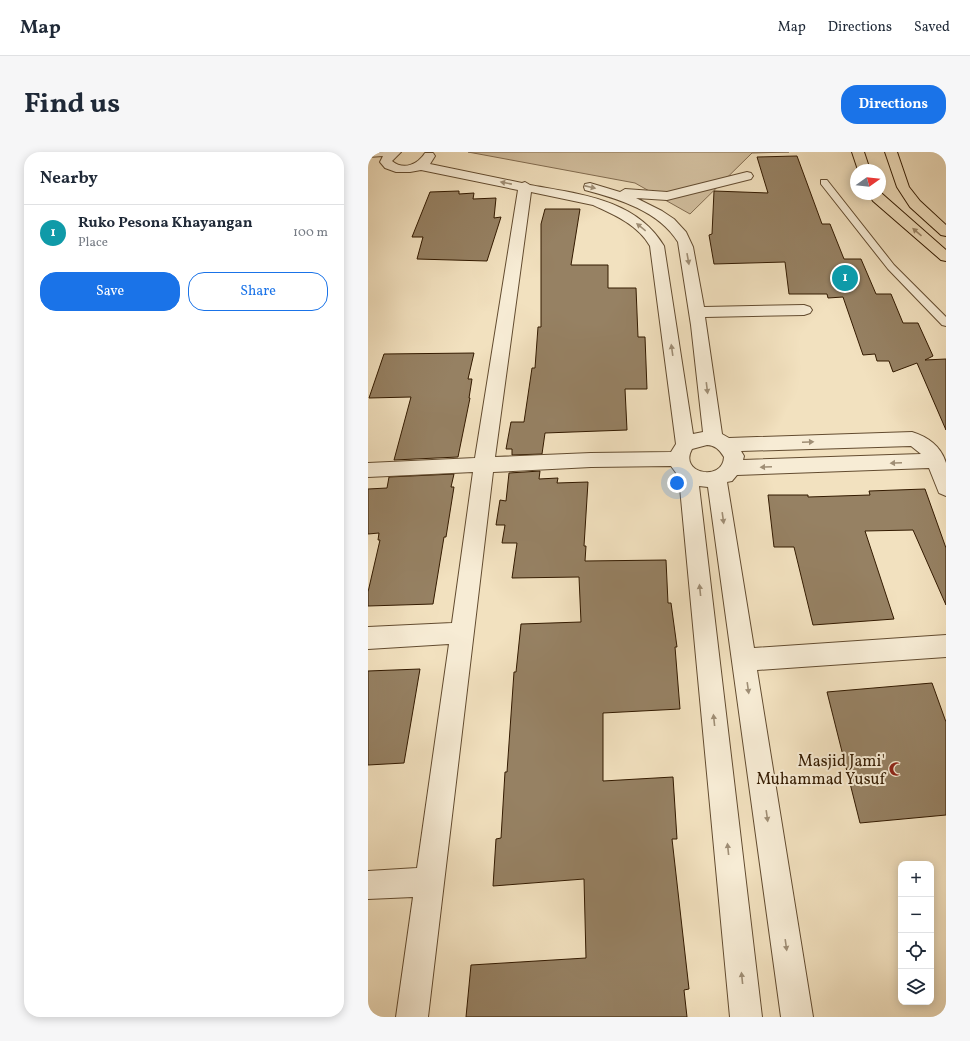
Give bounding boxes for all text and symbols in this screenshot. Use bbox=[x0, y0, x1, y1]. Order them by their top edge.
text: Map bbox=[20, 15, 61, 41]
text: Map bbox=[778, 18, 806, 37]
text: Directions bbox=[828, 18, 892, 37]
text: Saved bbox=[914, 18, 950, 37]
text: Find us bbox=[24, 85, 120, 124]
button: Directions bbox=[841, 85, 946, 124]
north arrow bbox=[850, 164, 886, 200]
text: Nearby bbox=[40, 167, 98, 190]
one-way arrow bbox=[500, 179, 512, 185]
one-way arrow bbox=[584, 185, 596, 191]
text: Ruko Pesona Khayangan bbox=[78, 213, 253, 234]
one-way arrow bbox=[636, 223, 647, 231]
text: 1 bbox=[50, 224, 56, 242]
text: 100 m bbox=[293, 224, 328, 242]
one-way arrow bbox=[911, 227, 922, 236]
text: Place bbox=[78, 234, 108, 252]
one-way arrow bbox=[685, 253, 691, 265]
pin: 1 bbox=[832, 263, 858, 293]
button: Save bbox=[40, 272, 180, 311]
button: Share bbox=[188, 272, 328, 311]
one-way arrow bbox=[669, 344, 675, 356]
one-way arrow bbox=[704, 382, 710, 394]
one-way arrow bbox=[802, 439, 815, 445]
one-way arrow bbox=[890, 459, 902, 466]
one-way arrow bbox=[759, 464, 772, 470]
your location bbox=[667, 473, 687, 493]
one-way arrow bbox=[720, 511, 726, 524]
one-way arrow bbox=[697, 584, 703, 597]
one-way arrow bbox=[745, 682, 751, 694]
one-way arrow bbox=[711, 714, 717, 726]
place label: Masjid Jami' Muhammad Yusuf bbox=[756, 751, 887, 791]
mosque icon: Masjid Jami' Muhammad Yusuf bbox=[888, 761, 904, 777]
one-way arrow bbox=[764, 810, 770, 822]
one-way arrow bbox=[725, 843, 731, 855]
map controls bbox=[898, 861, 934, 1005]
button: + bbox=[898, 861, 934, 897]
button: − bbox=[898, 897, 934, 933]
button: locate bbox=[898, 933, 934, 969]
one-way arrow bbox=[783, 939, 789, 951]
button: layers bbox=[898, 969, 934, 1005]
one-way arrow bbox=[739, 972, 745, 984]

